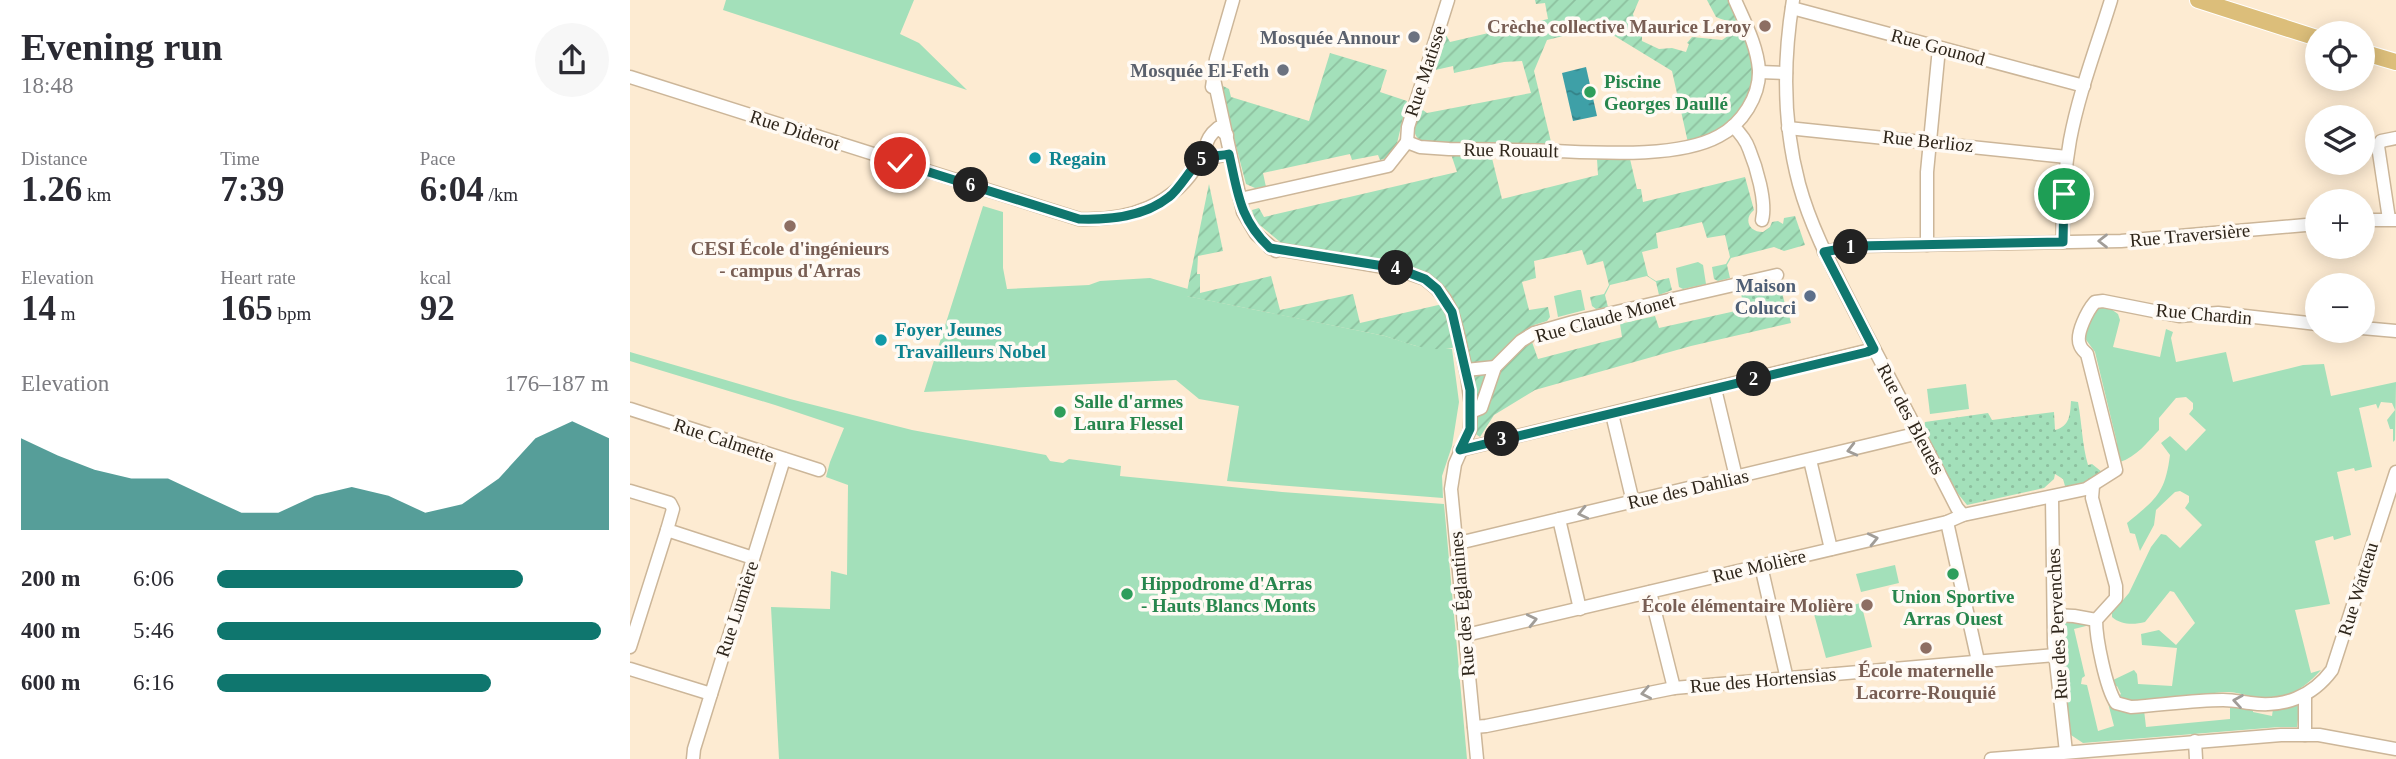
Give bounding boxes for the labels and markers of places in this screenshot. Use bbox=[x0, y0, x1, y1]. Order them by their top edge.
place label: Crèche collective Maurice Leroy bbox=[1487, 16, 1751, 37]
marker: Crèche collective Maurice Leroy bbox=[1757, 18, 1773, 34]
place label: Mosquée Annour bbox=[1260, 27, 1401, 48]
marker: Mosquée Annour bbox=[1406, 29, 1422, 45]
place label: Mosquée El-Feth bbox=[1130, 60, 1269, 81]
marker: Mosquée El-Feth bbox=[1275, 62, 1291, 78]
place label: Piscine Georges Daullé bbox=[1604, 71, 1728, 114]
marker: Piscine Georges Daullé bbox=[1582, 84, 1598, 100]
pin bbox=[870, 133, 930, 193]
pin: 5 bbox=[1184, 142, 1220, 176]
place label: Regain bbox=[1049, 148, 1106, 169]
marker: Regain bbox=[1027, 150, 1043, 166]
pin bbox=[2034, 164, 2094, 224]
pin: 6 bbox=[954, 168, 988, 202]
marker: CESI École d'ingénieurs - campus d'Arras bbox=[782, 218, 798, 234]
pin: 1 bbox=[1834, 230, 1868, 264]
place label: CESI École d'ingénieurs - campus d'Arras bbox=[691, 238, 889, 281]
pin: 4 bbox=[1378, 250, 1414, 286]
place label: Maison Colucci bbox=[1735, 275, 1796, 318]
marker: Maison Colucci bbox=[1802, 288, 1818, 304]
place label: Foyer Jeunes Travailleurs Nobel bbox=[895, 319, 1046, 362]
marker: Foyer Jeunes Travailleurs Nobel bbox=[873, 332, 889, 348]
pin: 2 bbox=[1736, 362, 1772, 396]
place label: Salle d'armes Laura Flessel bbox=[1074, 391, 1183, 434]
marker: Salle d'armes Laura Flessel bbox=[1052, 404, 1068, 420]
pin: 3 bbox=[1484, 422, 1520, 457]
marker: Union Sportive Arras Ouest bbox=[1945, 566, 1961, 582]
place label: Hippodrome d'Arras - Hauts Blancs Monts bbox=[1141, 573, 1316, 616]
marker: Hippodrome d'Arras - Hauts Blancs Monts bbox=[1119, 586, 1135, 602]
place label: Union Sportive Arras Ouest bbox=[1892, 586, 2015, 629]
place label: École élémentaire Molière bbox=[1642, 595, 1853, 616]
marker: École élémentaire Molière bbox=[1859, 597, 1875, 613]
marker: École maternelle Lacorre-Rouquié bbox=[1918, 640, 1934, 656]
place label: École maternelle Lacorre-Rouquié bbox=[1856, 660, 1996, 703]

